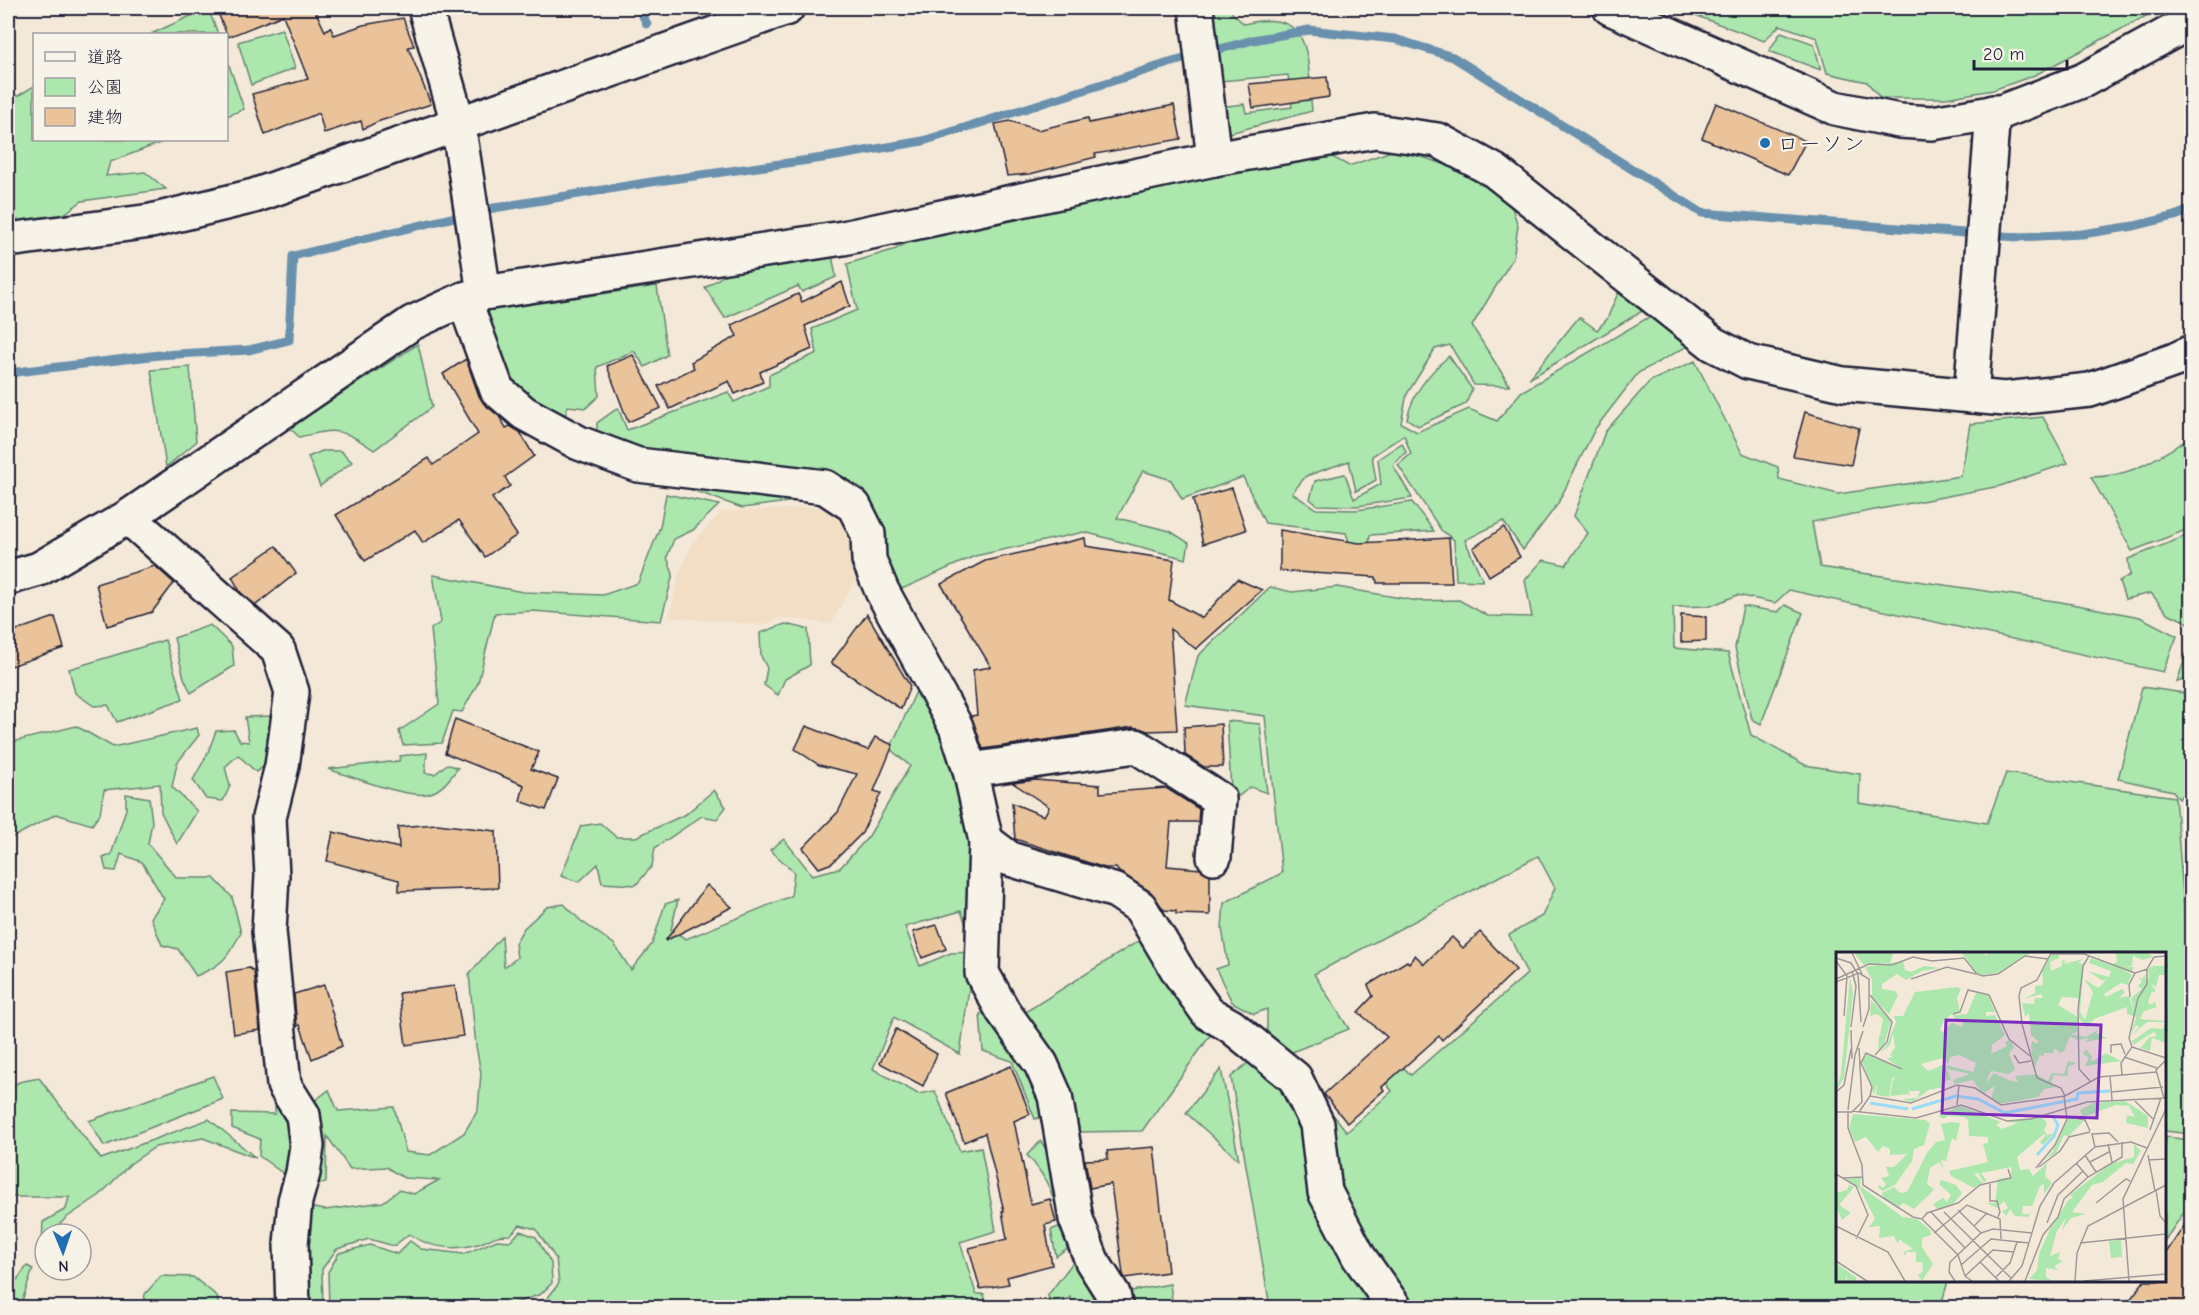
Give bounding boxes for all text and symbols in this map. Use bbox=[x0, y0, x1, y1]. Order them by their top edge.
legend bbox=[33, 33, 228, 141]
scale bar bbox=[1974, 33, 2067, 71]
text: 20 m bbox=[1983, 44, 2024, 65]
text: 道路 bbox=[87, 47, 123, 68]
text: 公園 bbox=[87, 77, 123, 98]
text: 建物 bbox=[87, 107, 123, 128]
place label: ローソン bbox=[1777, 131, 1865, 157]
marker: ローソン bbox=[1758, 136, 1772, 150]
inset map bbox=[1836, 952, 2166, 1282]
north arrow bbox=[33, 1222, 93, 1282]
text: N bbox=[58, 1257, 69, 1275]

